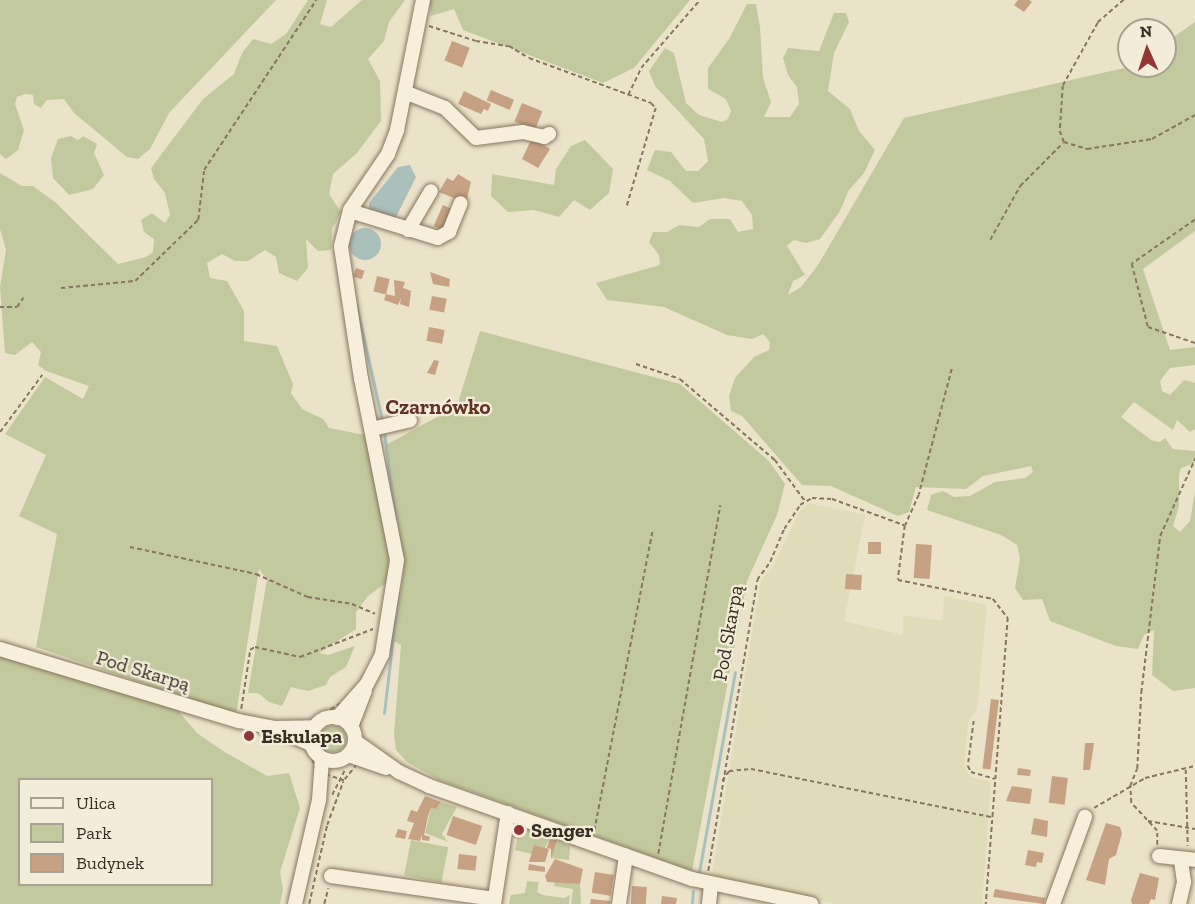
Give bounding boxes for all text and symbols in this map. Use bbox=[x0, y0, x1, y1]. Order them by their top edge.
north arrow bbox=[1117, 18, 1177, 78]
text: N bbox=[1140, 22, 1153, 41]
district label: Czarnówko bbox=[386, 394, 490, 420]
street label: Pod Skarpą bbox=[708, 583, 748, 683]
street label: Pod Skarpą bbox=[93, 645, 193, 697]
place label: Eskulapa bbox=[261, 724, 342, 748]
marker: Eskulapa bbox=[242, 729, 256, 743]
legend bbox=[18, 778, 213, 886]
text: Ulica bbox=[76, 792, 116, 814]
place label: Senger bbox=[531, 818, 593, 842]
text: Park bbox=[76, 822, 112, 844]
marker: Senger bbox=[512, 823, 526, 837]
text: Budynek bbox=[76, 852, 144, 874]

